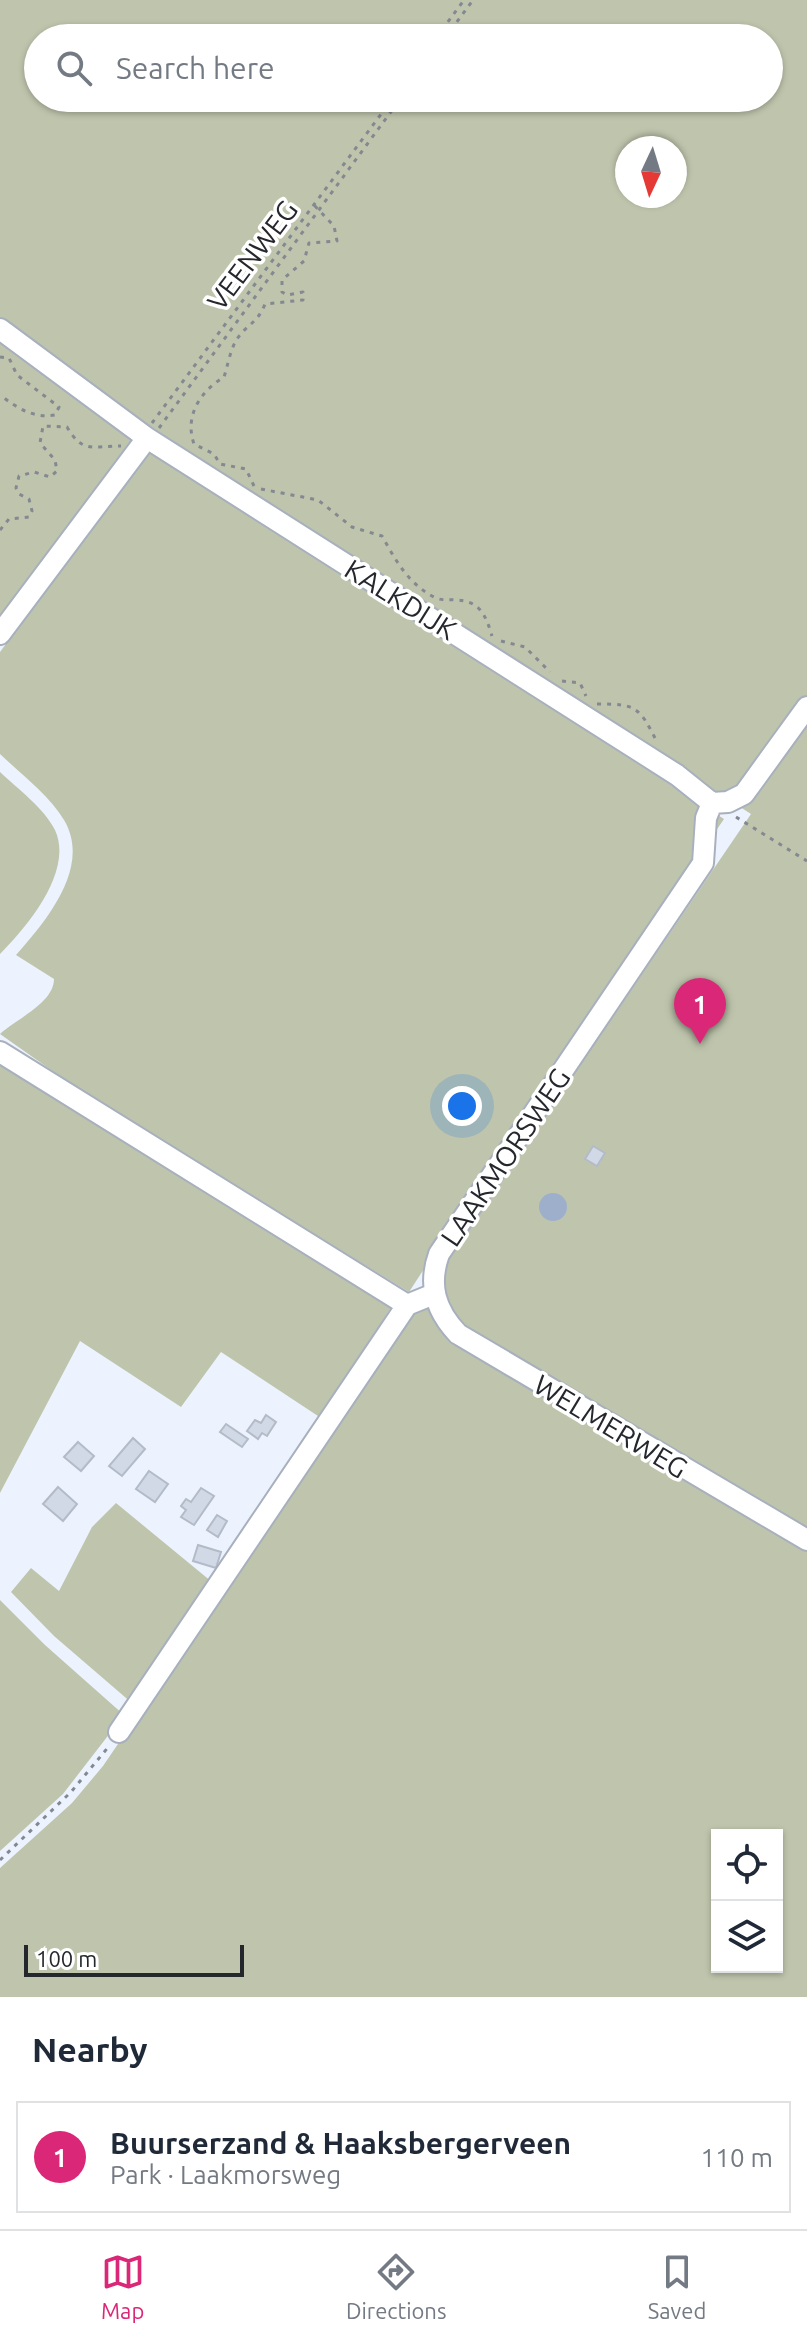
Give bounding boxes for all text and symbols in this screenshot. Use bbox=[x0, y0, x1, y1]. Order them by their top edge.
search box bbox=[24, 24, 783, 112]
icon: search bbox=[52, 46, 96, 90]
text: Search here bbox=[116, 51, 275, 85]
north arrow bbox=[615, 136, 687, 208]
street label: VEENWEG bbox=[201, 194, 303, 316]
street label: KALKDIJK bbox=[340, 553, 462, 645]
pin: 1 bbox=[674, 978, 726, 1044]
street label: LAAKMORSWEG bbox=[434, 1062, 576, 1252]
your location bbox=[442, 1086, 482, 1126]
street label: WELMERWEG bbox=[529, 1368, 693, 1484]
map controls bbox=[711, 1829, 783, 1973]
button: locate bbox=[711, 1829, 783, 1901]
button: layers bbox=[711, 1901, 783, 1973]
scale bar bbox=[24, 1941, 244, 1977]
text: 100 m bbox=[36, 1946, 97, 1971]
text: Nearby bbox=[32, 2030, 147, 2068]
text: Buurserzand & Haaksbergerveen bbox=[110, 2126, 571, 2160]
text: 1 bbox=[53, 2143, 67, 2172]
text: 110 m bbox=[701, 2143, 773, 2172]
text: Park · Laakmorsweg bbox=[110, 2160, 341, 2189]
tab: Map bbox=[101, 2250, 145, 2323]
tab: Directions bbox=[346, 2250, 446, 2323]
tab: Saved bbox=[648, 2250, 706, 2323]

